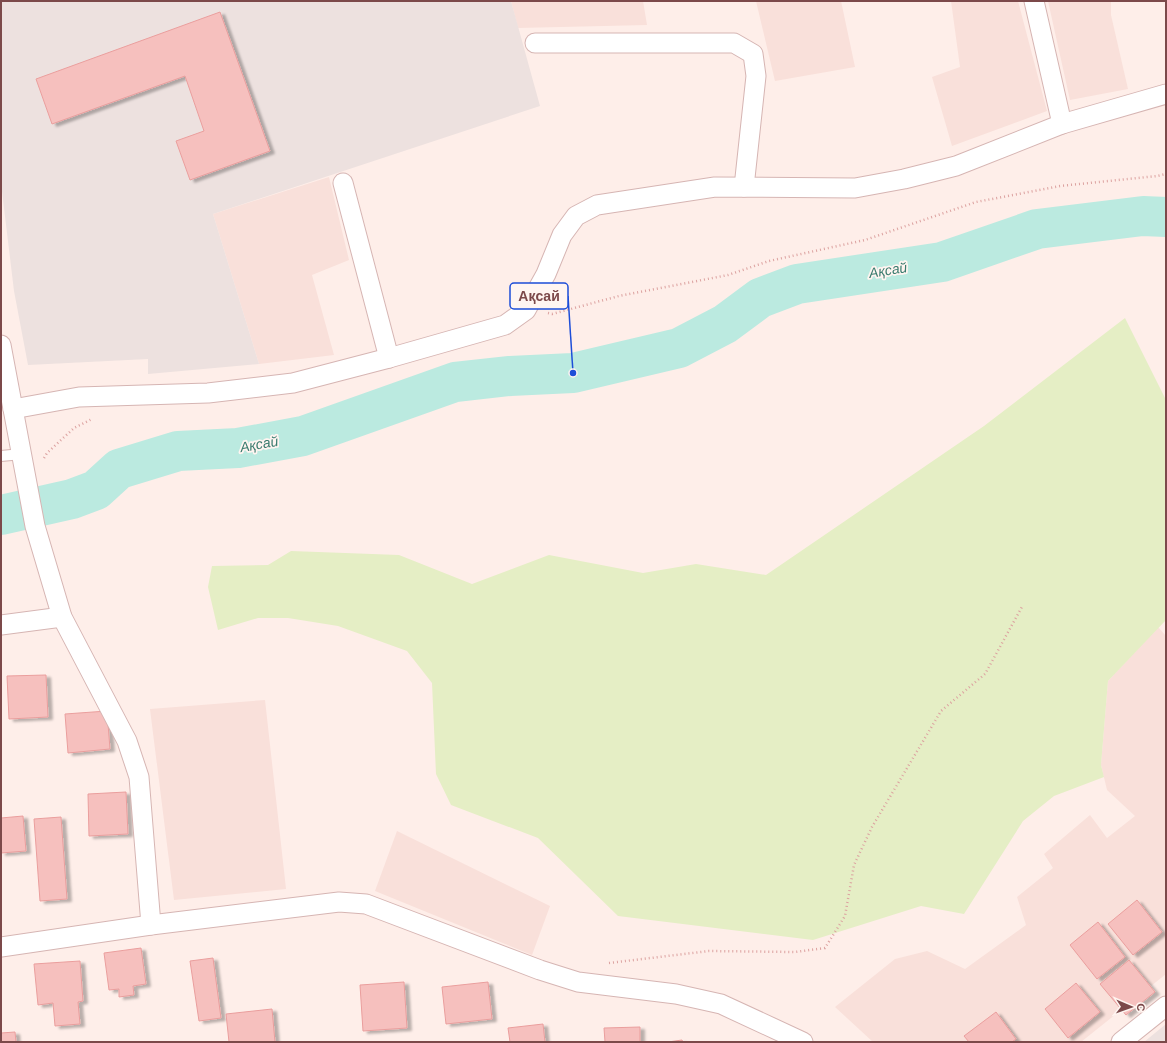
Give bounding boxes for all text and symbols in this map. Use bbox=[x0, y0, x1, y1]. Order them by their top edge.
water label: Ақсай bbox=[867, 259, 908, 281]
callout: Ақсай bbox=[510, 283, 568, 309]
text: Ақсай bbox=[518, 288, 560, 304]
water label: Ақсай bbox=[238, 433, 280, 455]
north arrow bbox=[1111, 987, 1151, 1027]
text: С bbox=[1135, 1003, 1147, 1012]

